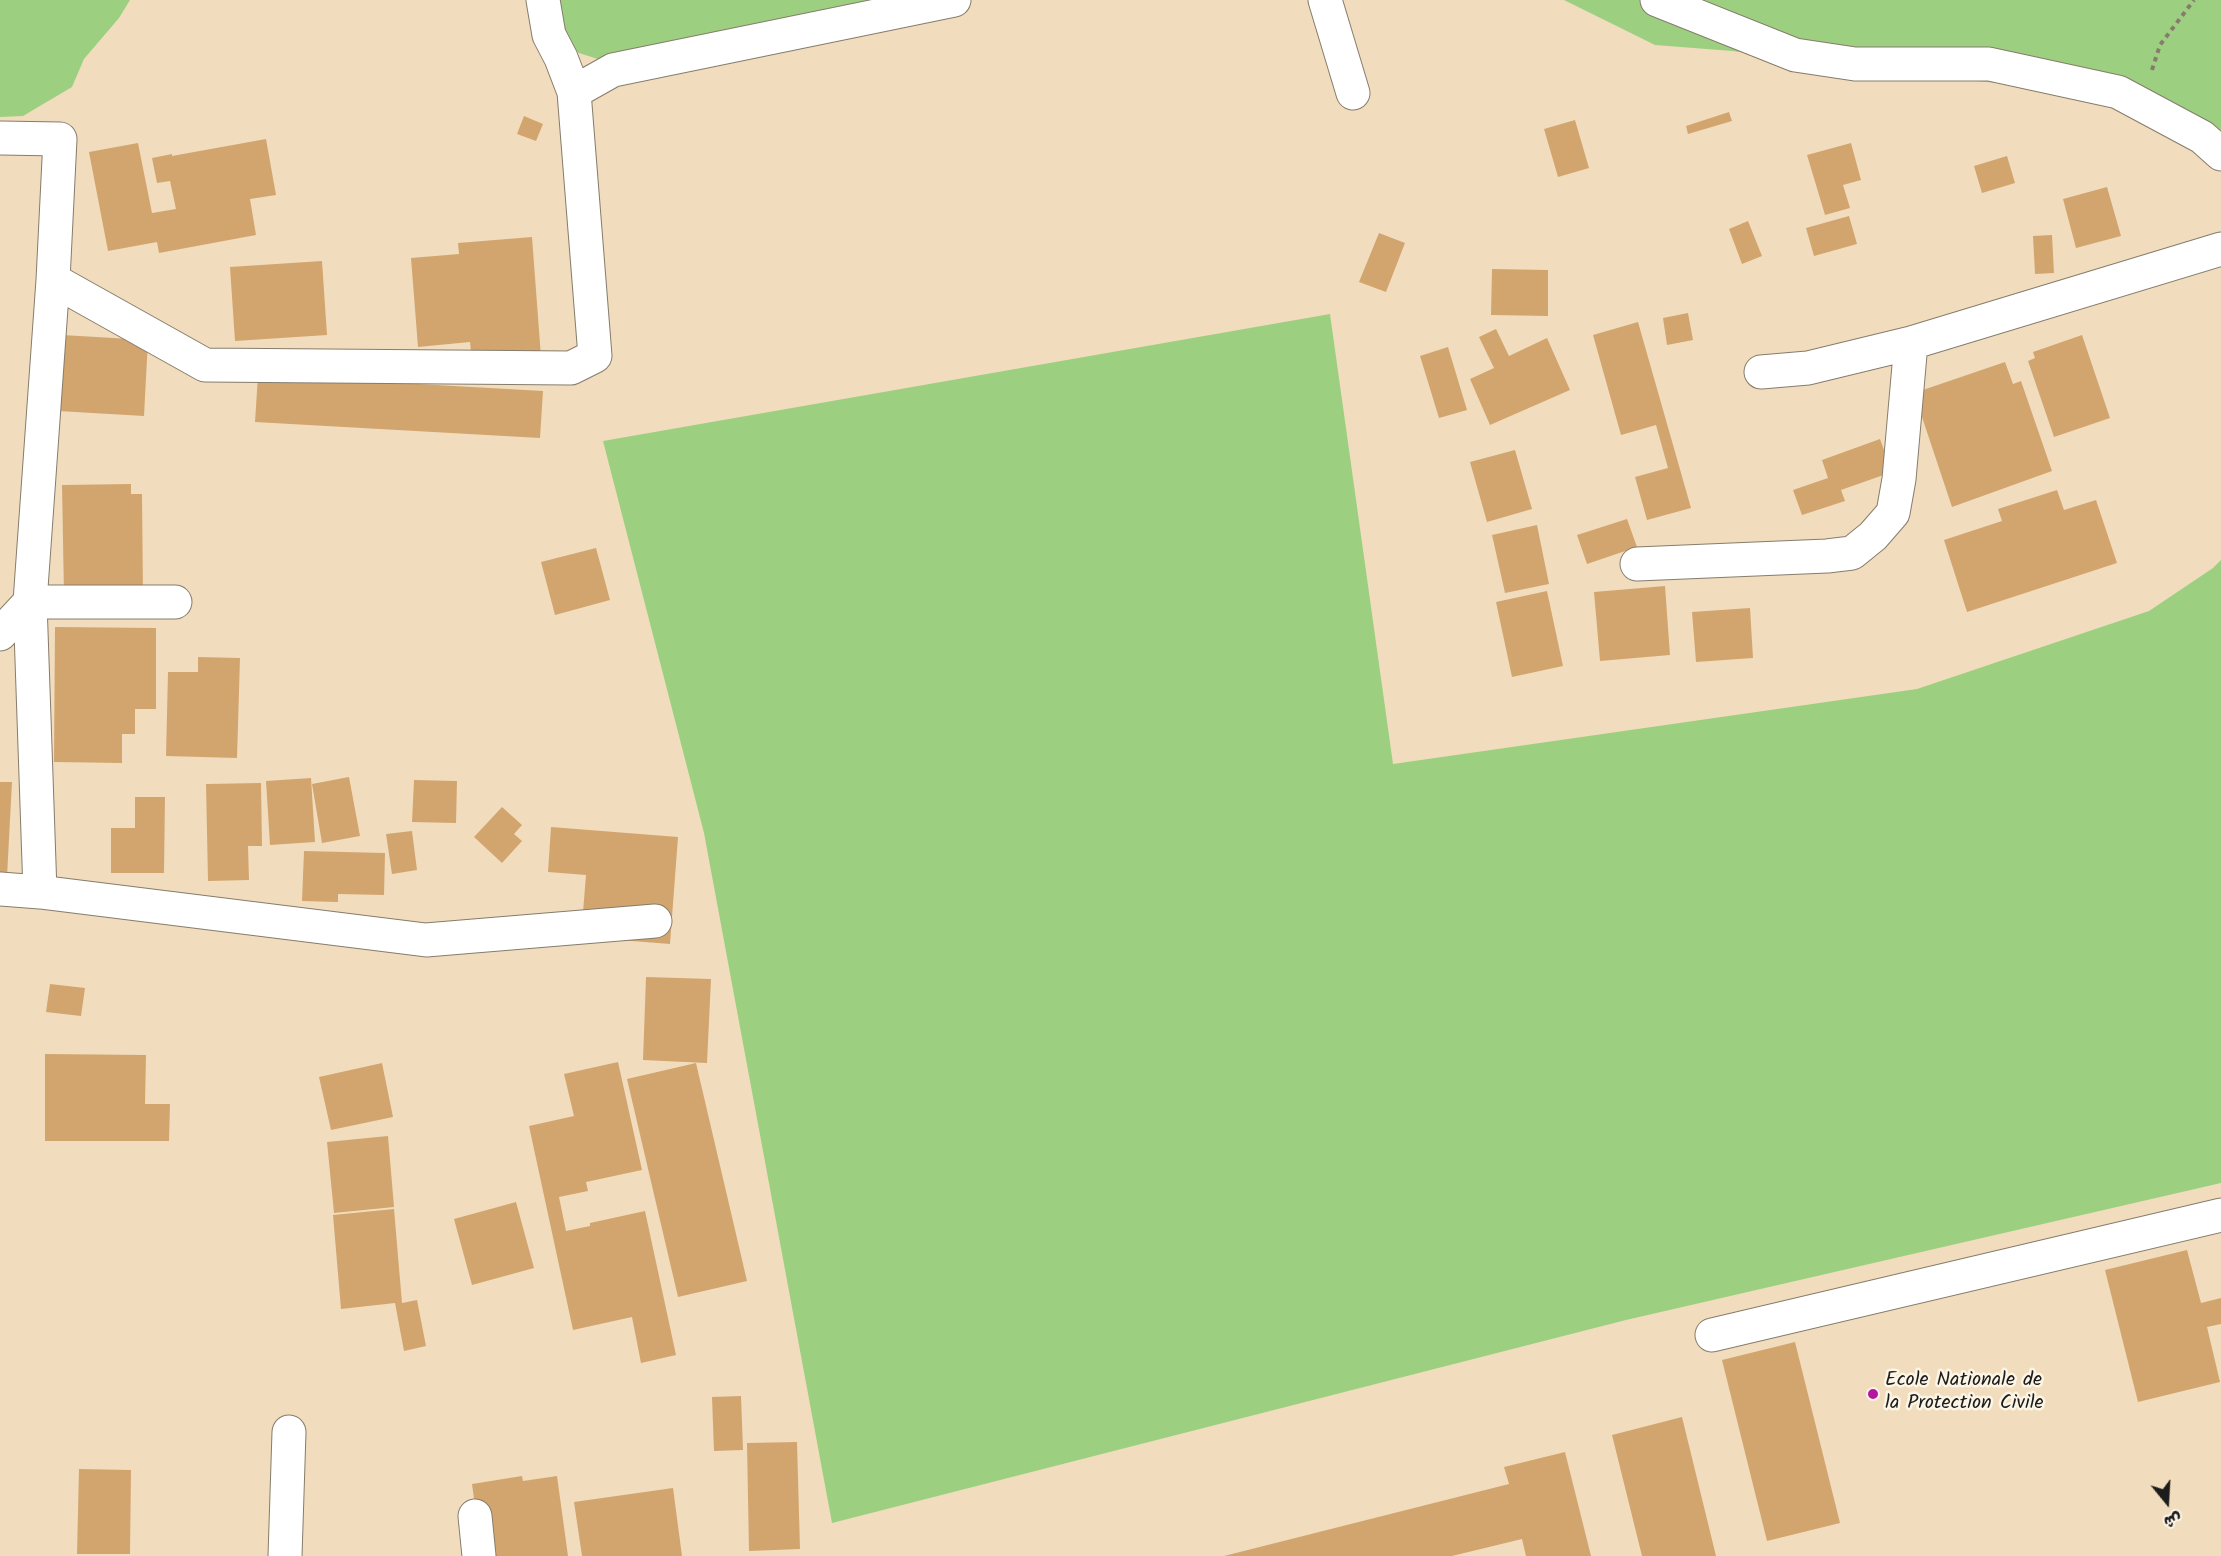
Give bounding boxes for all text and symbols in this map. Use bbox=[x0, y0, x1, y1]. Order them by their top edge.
place label: Ecole Nationale de la Protection Civile bbox=[1885, 1370, 2044, 1417]
marker: Ecole Nationale de la Protection Civile bbox=[1866, 1387, 1880, 1401]
north arrow bbox=[2137, 1472, 2197, 1532]
text: ش bbox=[2160, 1505, 2185, 1534]

